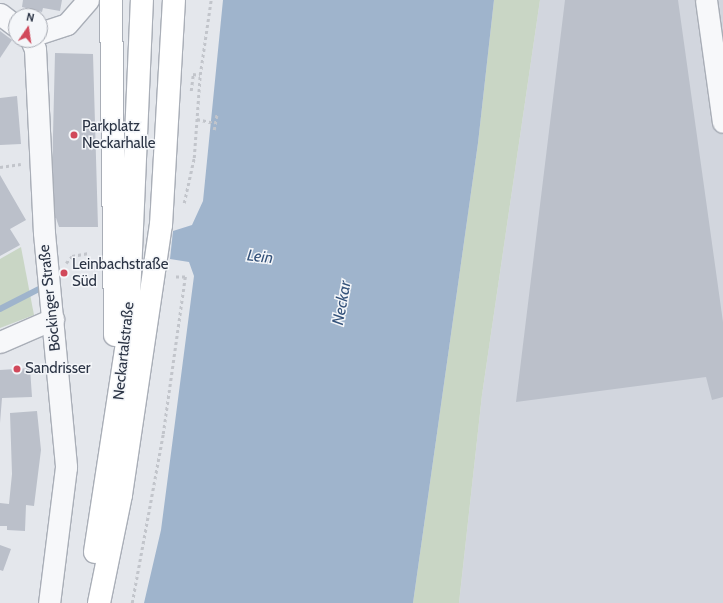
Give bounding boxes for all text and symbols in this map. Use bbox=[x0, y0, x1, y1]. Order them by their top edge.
north arrow bbox=[8, 8, 48, 48]
text: N bbox=[25, 10, 36, 25]
place label: Parkplatz Neckarhalle bbox=[82, 117, 155, 152]
marker: Parkplatz Neckarhalle bbox=[69, 130, 79, 140]
street label: Böckinger Straße bbox=[35, 244, 65, 352]
water label: Lein bbox=[246, 246, 274, 268]
place label: Leinbachstraße Süd bbox=[72, 255, 168, 290]
marker: Leinbachstraße Süd bbox=[59, 268, 69, 278]
water label: Neckar bbox=[329, 279, 355, 327]
street label: Neckartalstraße bbox=[110, 301, 138, 401]
place label: Sandrisser bbox=[25, 360, 90, 378]
marker: Sandrisser bbox=[12, 364, 22, 374]

